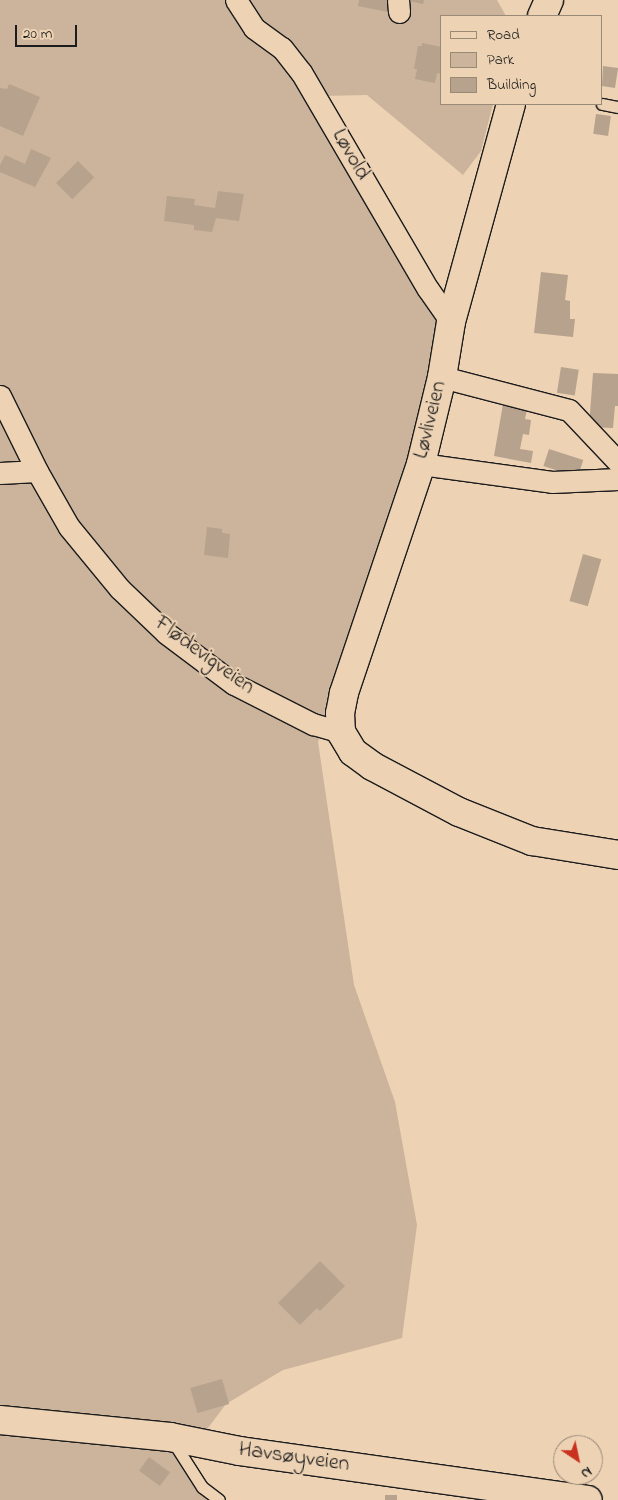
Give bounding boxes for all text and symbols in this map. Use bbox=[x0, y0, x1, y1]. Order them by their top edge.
scale bar bbox=[18, 15, 80, 47]
legend bbox=[440, 15, 603, 105]
text: 20 m bbox=[23, 23, 52, 45]
text: Road bbox=[487, 24, 520, 46]
text: Park bbox=[487, 49, 514, 71]
text: Building bbox=[487, 74, 536, 96]
street label: Løvold bbox=[325, 125, 375, 185]
street label: Løvliveien bbox=[409, 378, 453, 462]
street label: Flødevigveien bbox=[149, 611, 259, 701]
north arrow bbox=[553, 1435, 603, 1485]
street label: Havsøyveien bbox=[237, 1437, 351, 1479]
text: N bbox=[576, 1461, 596, 1483]

